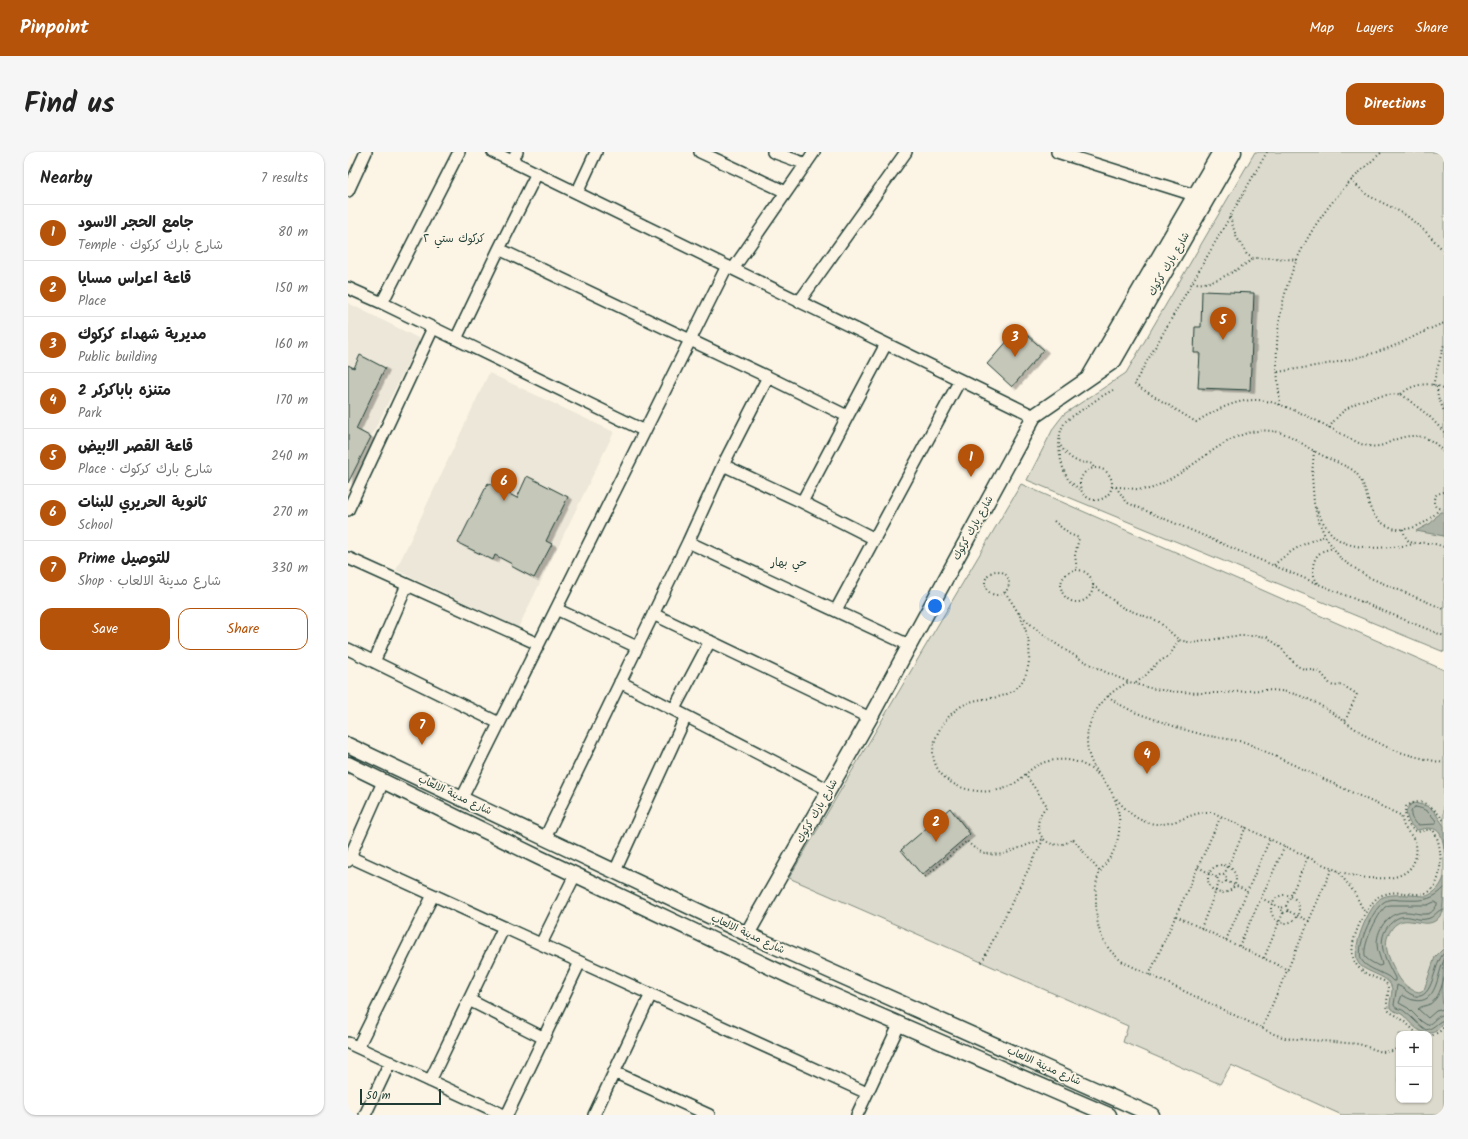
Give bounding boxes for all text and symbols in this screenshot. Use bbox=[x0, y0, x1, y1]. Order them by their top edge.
text: Pinpoint bbox=[20, 13, 89, 43]
text: Map bbox=[1310, 17, 1334, 39]
text: Layers bbox=[1356, 17, 1394, 39]
text: Share bbox=[1416, 17, 1448, 39]
text: Find us bbox=[24, 82, 115, 127]
button: Directions bbox=[1346, 83, 1444, 125]
text: Nearby bbox=[40, 165, 92, 192]
text: 7 results bbox=[261, 168, 308, 189]
text: جامع الحجر الاسود bbox=[78, 211, 194, 235]
text: 1 bbox=[51, 222, 55, 243]
text: 80 m bbox=[278, 222, 308, 243]
street label: شارع بارك كركوك bbox=[1144, 229, 1194, 299]
district label: كركوك ستي ٢ bbox=[423, 230, 485, 249]
text: Temple · شارع بارك كركوك bbox=[78, 235, 223, 256]
text: قاعة اعراس مسايا bbox=[78, 267, 191, 291]
text: 2 bbox=[49, 278, 57, 299]
text: 150 m bbox=[275, 278, 308, 299]
text: Place bbox=[78, 291, 106, 312]
pin: 5 bbox=[1210, 307, 1236, 340]
text: مديرية شهداء كركوك bbox=[78, 323, 207, 347]
pin: 3 bbox=[1002, 324, 1028, 357]
text: 3 bbox=[49, 334, 57, 355]
text: 160 m bbox=[275, 334, 308, 355]
text: Public building bbox=[78, 347, 157, 368]
text: متنزه باباكركر 2 bbox=[78, 379, 171, 403]
text: 4 bbox=[49, 390, 57, 411]
text: 170 m bbox=[276, 390, 308, 411]
text: Park bbox=[78, 403, 102, 424]
text: قاعة القصر الابيض bbox=[78, 435, 193, 459]
pin: 1 bbox=[958, 444, 984, 477]
text: 5 bbox=[50, 446, 56, 467]
text: 240 m bbox=[271, 446, 308, 467]
text: Place · شارع بارك كركوك bbox=[78, 459, 213, 480]
pin: 6 bbox=[491, 468, 517, 501]
text: ثانوية الحريري للبنات bbox=[78, 491, 206, 515]
street label: شارع بارك كركوك bbox=[949, 493, 997, 563]
text: 6 bbox=[49, 502, 57, 523]
text: 270 m bbox=[272, 502, 308, 523]
text: School bbox=[78, 515, 113, 536]
text: Prime للتوصيل bbox=[78, 547, 170, 571]
district label: حي بهار bbox=[770, 554, 807, 573]
text: 7 bbox=[50, 558, 56, 579]
text: 330 m bbox=[271, 558, 308, 579]
text: Shop · شارع مدينة الالعاب bbox=[78, 571, 221, 592]
your location bbox=[925, 596, 945, 616]
button: Save bbox=[40, 608, 170, 650]
button: Share bbox=[178, 608, 308, 650]
pin: 7 bbox=[409, 712, 435, 745]
pin: 4 bbox=[1134, 741, 1160, 774]
street label: شارع مدينة الالعاب bbox=[416, 771, 495, 819]
street label: شارع بارك كركوك bbox=[792, 776, 842, 846]
pin: 2 bbox=[923, 809, 949, 842]
street label: شارع مدينة الالعاب bbox=[709, 910, 788, 958]
map controls bbox=[1396, 1031, 1432, 1103]
button: + bbox=[1396, 1031, 1432, 1067]
street label: شارع مدينة الالعاب bbox=[1004, 1042, 1084, 1090]
button: − bbox=[1396, 1067, 1432, 1103]
scale bar bbox=[360, 1087, 441, 1106]
text: 50 m bbox=[366, 1087, 391, 1105]

